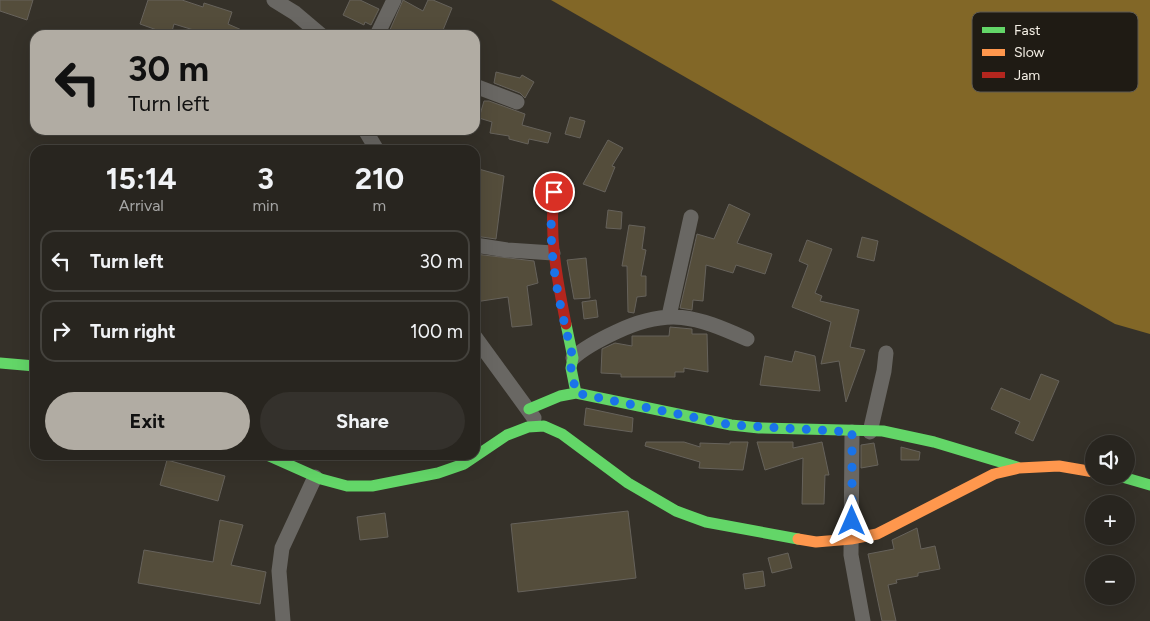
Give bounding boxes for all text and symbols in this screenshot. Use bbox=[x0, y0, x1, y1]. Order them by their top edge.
legend bbox=[972, 12, 1138, 92]
text: Fast bbox=[1014, 22, 1040, 39]
text: Slow bbox=[1014, 44, 1045, 61]
text: 30 m bbox=[128, 48, 209, 90]
icon: left bbox=[45, 50, 110, 115]
text: Jam bbox=[1014, 67, 1040, 84]
text: Turn left bbox=[128, 90, 210, 117]
text: 15:14 bbox=[106, 160, 177, 197]
text: 3 bbox=[257, 160, 274, 197]
text: 210 bbox=[355, 160, 404, 197]
pin bbox=[533, 171, 575, 213]
icon: arrive bbox=[540, 178, 568, 206]
text: Arrival bbox=[119, 196, 164, 215]
text: min bbox=[253, 196, 279, 215]
text: m bbox=[373, 196, 386, 215]
icon: left bbox=[47, 247, 75, 275]
text: Turn left bbox=[90, 250, 164, 273]
text: 30 m bbox=[420, 250, 463, 273]
icon: right bbox=[47, 317, 75, 345]
text: Turn right bbox=[90, 320, 176, 343]
text: 100 m bbox=[410, 320, 463, 343]
button: Exit bbox=[45, 392, 250, 450]
button: Share bbox=[260, 392, 465, 450]
map controls bbox=[1085, 435, 1135, 605]
button: sound bbox=[1085, 435, 1135, 485]
position arrow bbox=[825, 494, 877, 546]
button: + bbox=[1085, 495, 1135, 545]
button: − bbox=[1085, 555, 1135, 605]

